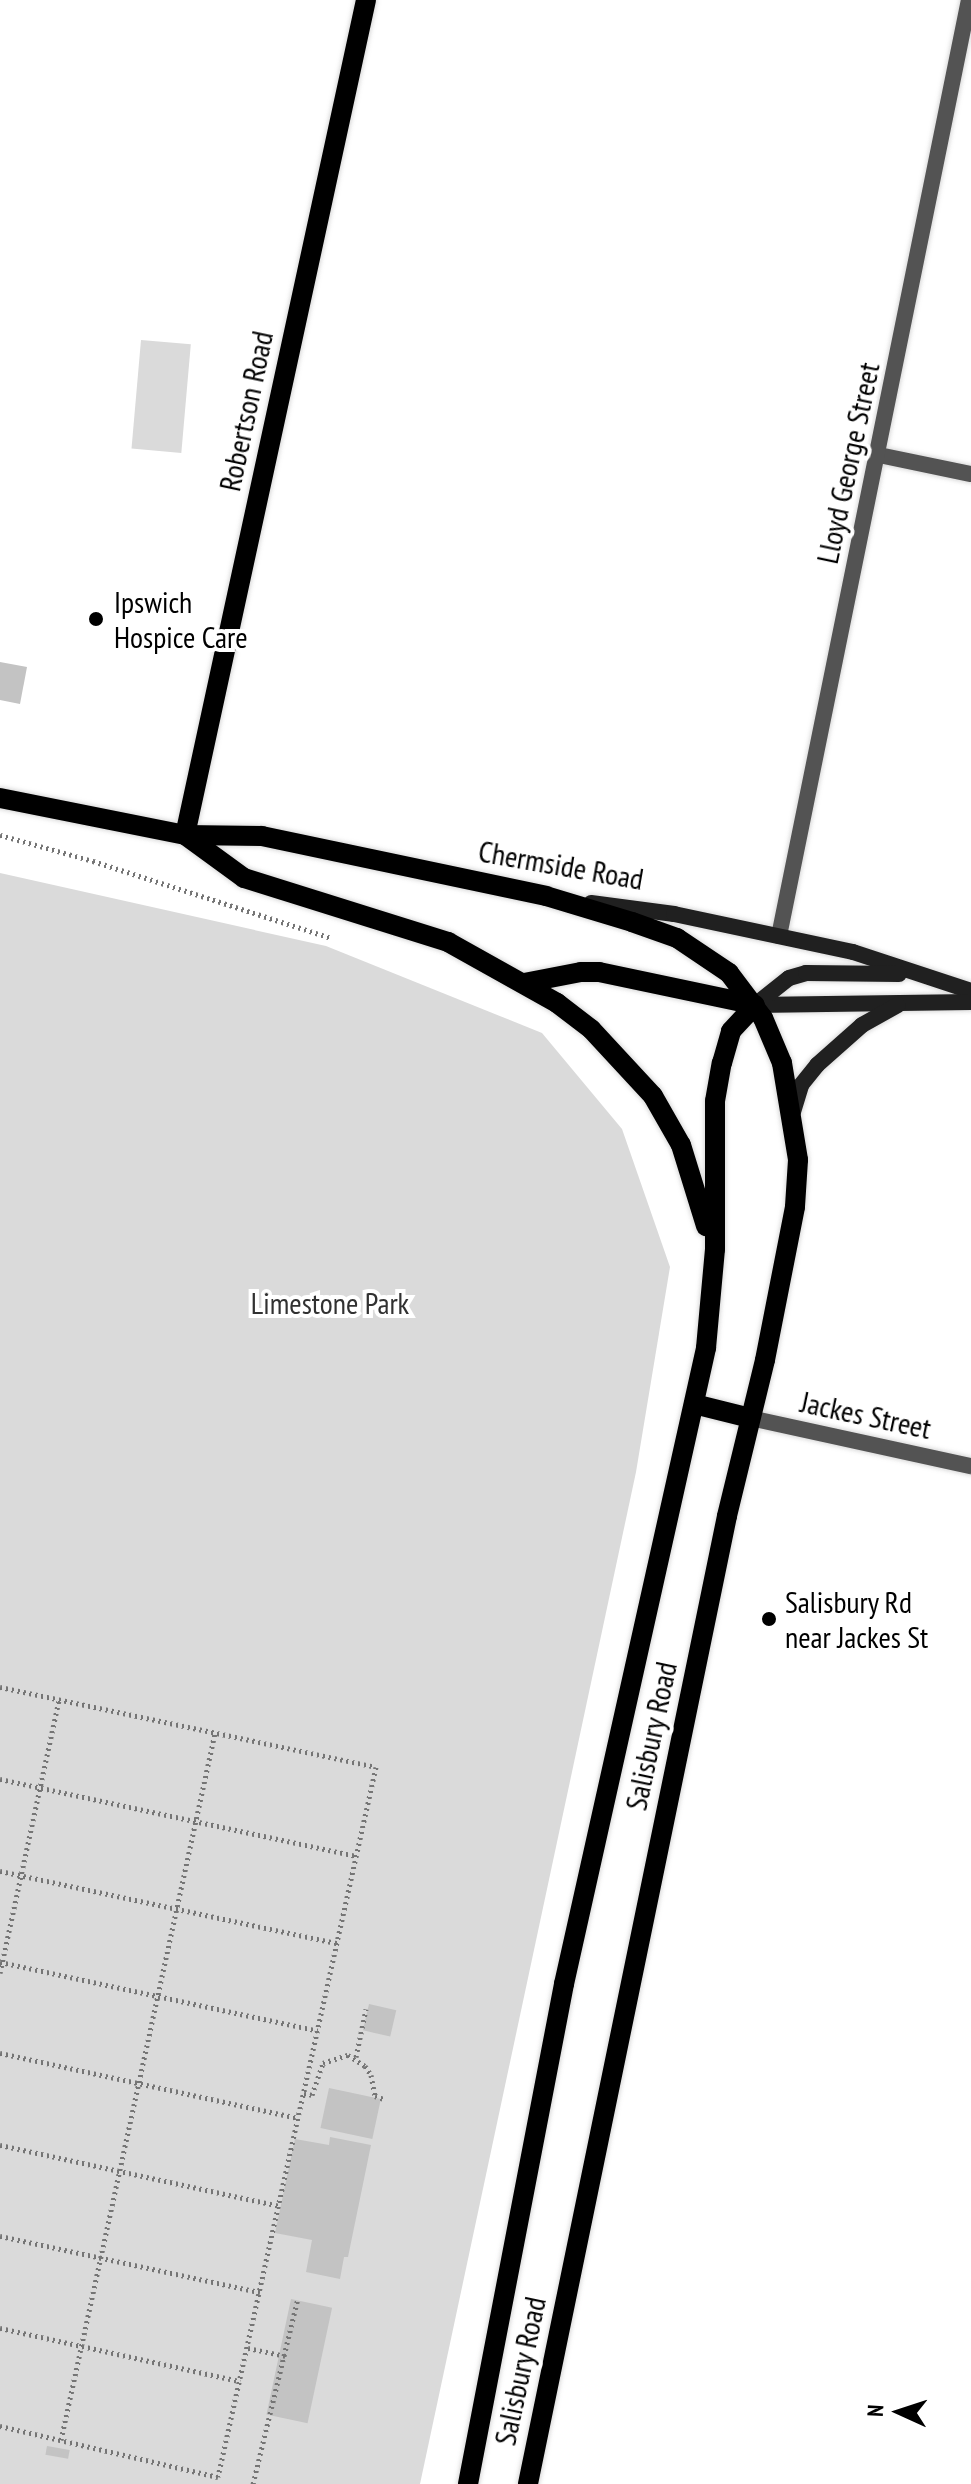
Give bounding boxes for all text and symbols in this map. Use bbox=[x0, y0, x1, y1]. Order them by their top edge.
street label: Robertson Road bbox=[211, 328, 281, 494]
street label: Lloyd George Street bbox=[809, 359, 887, 567]
place label: Ipswich Hospice Care bbox=[114, 584, 248, 654]
marker: Ipswich Hospice Care bbox=[85, 608, 107, 630]
street label: Chermside Road bbox=[476, 833, 646, 897]
park label: Limestone Park bbox=[251, 1285, 409, 1321]
street label: Jackes Street bbox=[798, 1384, 934, 1446]
place label: Salisbury Rd near Jackes St bbox=[785, 1584, 928, 1654]
marker: Salisbury Rd near Jackes St bbox=[760, 1610, 778, 1628]
street label: Salisbury Road bbox=[618, 1658, 684, 1814]
street label: Salisbury Road bbox=[487, 2293, 553, 2449]
north arrow bbox=[859, 2372, 939, 2452]
text: N bbox=[861, 2404, 889, 2417]

